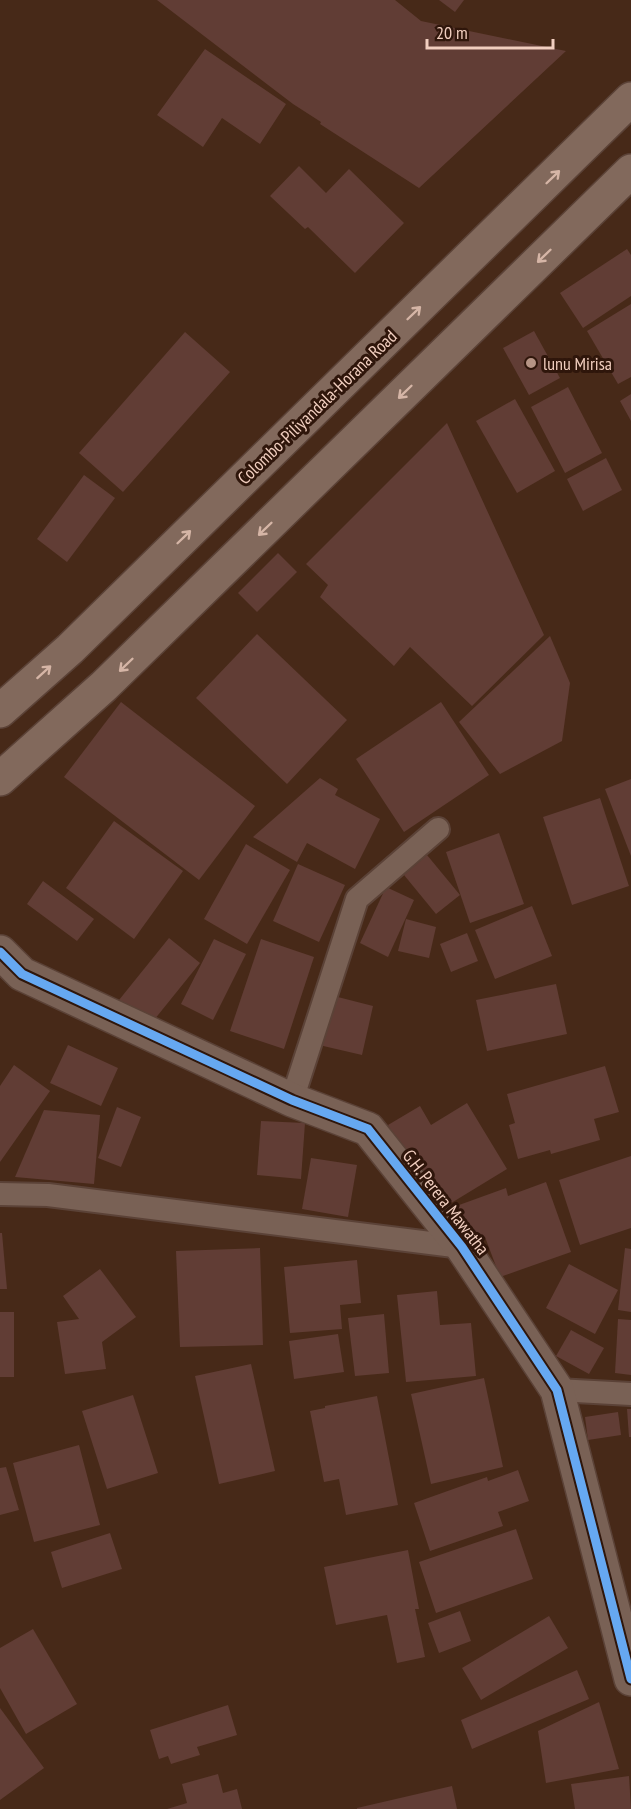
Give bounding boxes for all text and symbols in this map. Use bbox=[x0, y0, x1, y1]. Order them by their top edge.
scale bar bbox=[427, 12, 553, 50]
text: 20 m bbox=[436, 21, 468, 44]
one-way arrow bbox=[546, 169, 561, 184]
one-way arrow bbox=[537, 249, 552, 263]
one-way arrow bbox=[406, 306, 421, 320]
street label: Colombo-Piliyandala-Horana Road bbox=[232, 325, 402, 489]
place label: lunu Mirisa bbox=[543, 352, 612, 375]
marker: lunu Mirisa bbox=[524, 356, 538, 370]
one-way arrow bbox=[397, 385, 412, 400]
one-way arrow bbox=[258, 521, 273, 536]
one-way arrow bbox=[177, 530, 192, 545]
one-way arrow bbox=[118, 658, 133, 672]
one-way arrow bbox=[36, 665, 51, 679]
street label: G.H. Perera Mawatha bbox=[398, 1145, 494, 1259]

